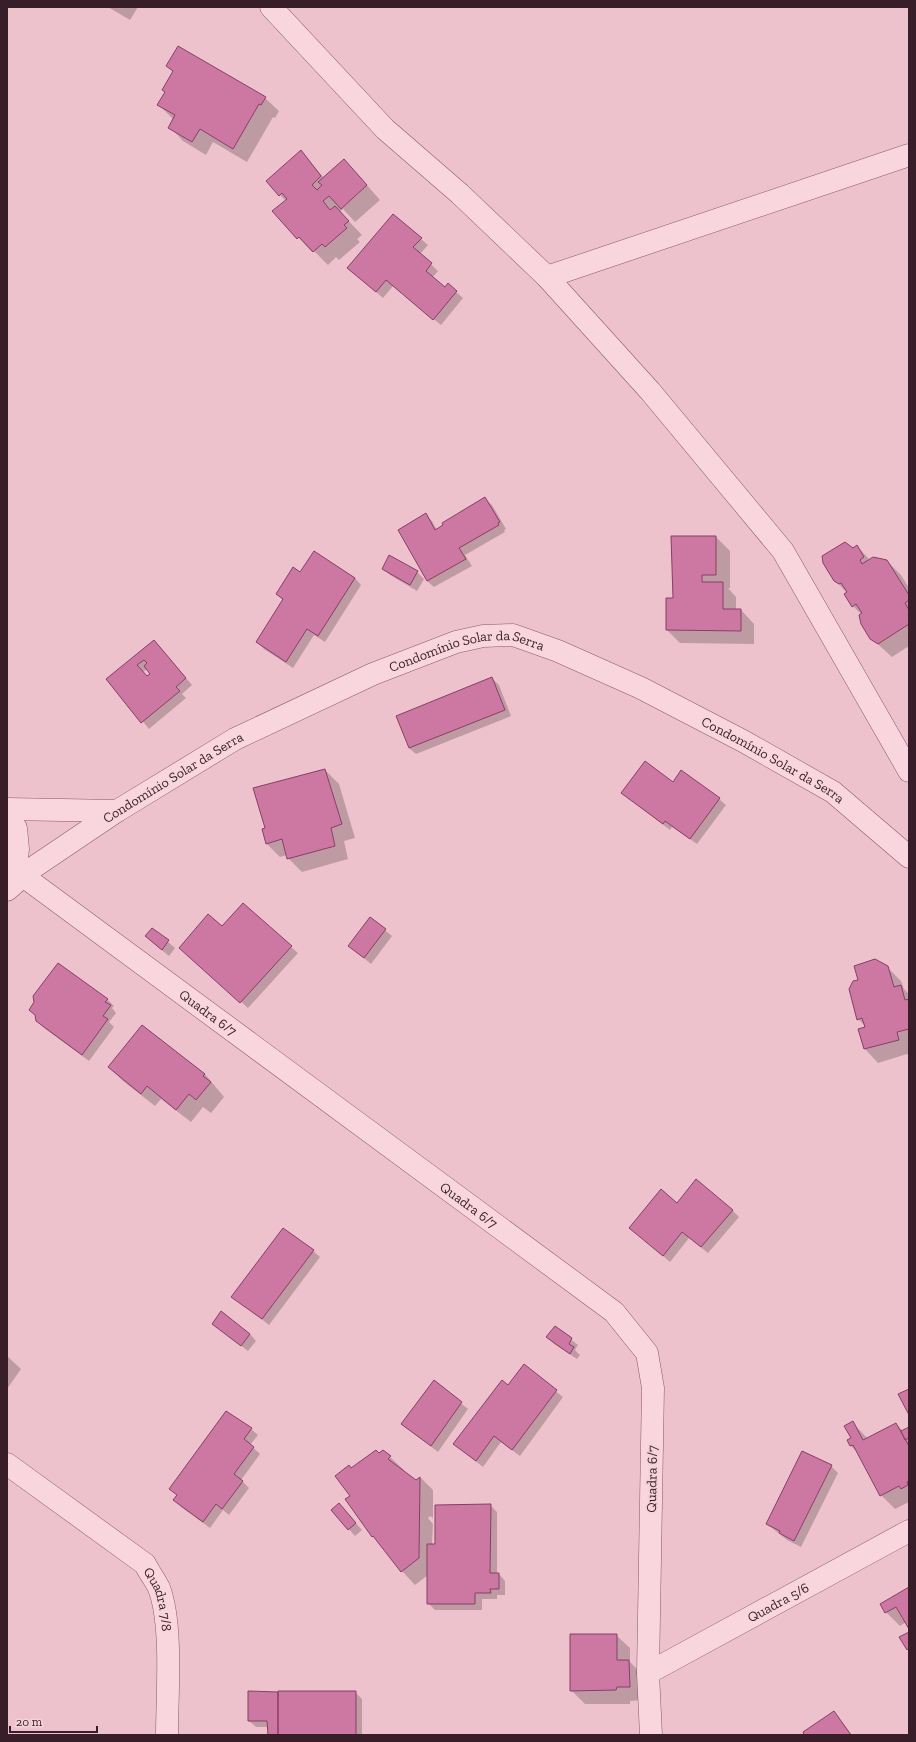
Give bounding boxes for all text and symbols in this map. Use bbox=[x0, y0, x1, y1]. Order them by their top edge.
street label: Condomínio Solar da Serra bbox=[386, 626, 547, 676]
street label: Condomínio Solar da Serra bbox=[699, 712, 848, 807]
street label: Condomínio Solar da Serra bbox=[99, 728, 246, 827]
street label: Quadra 6/7 bbox=[176, 986, 241, 1040]
street label: Quadra 6/7 bbox=[437, 1178, 501, 1232]
street label: Quadra 6/7 bbox=[643, 1445, 661, 1513]
street label: Quadra 7/8 bbox=[140, 1564, 176, 1632]
street label: Quadra 5/6 bbox=[744, 1579, 812, 1626]
scale bar bbox=[10, 1708, 97, 1734]
text: 20 m bbox=[16, 1715, 43, 1729]

